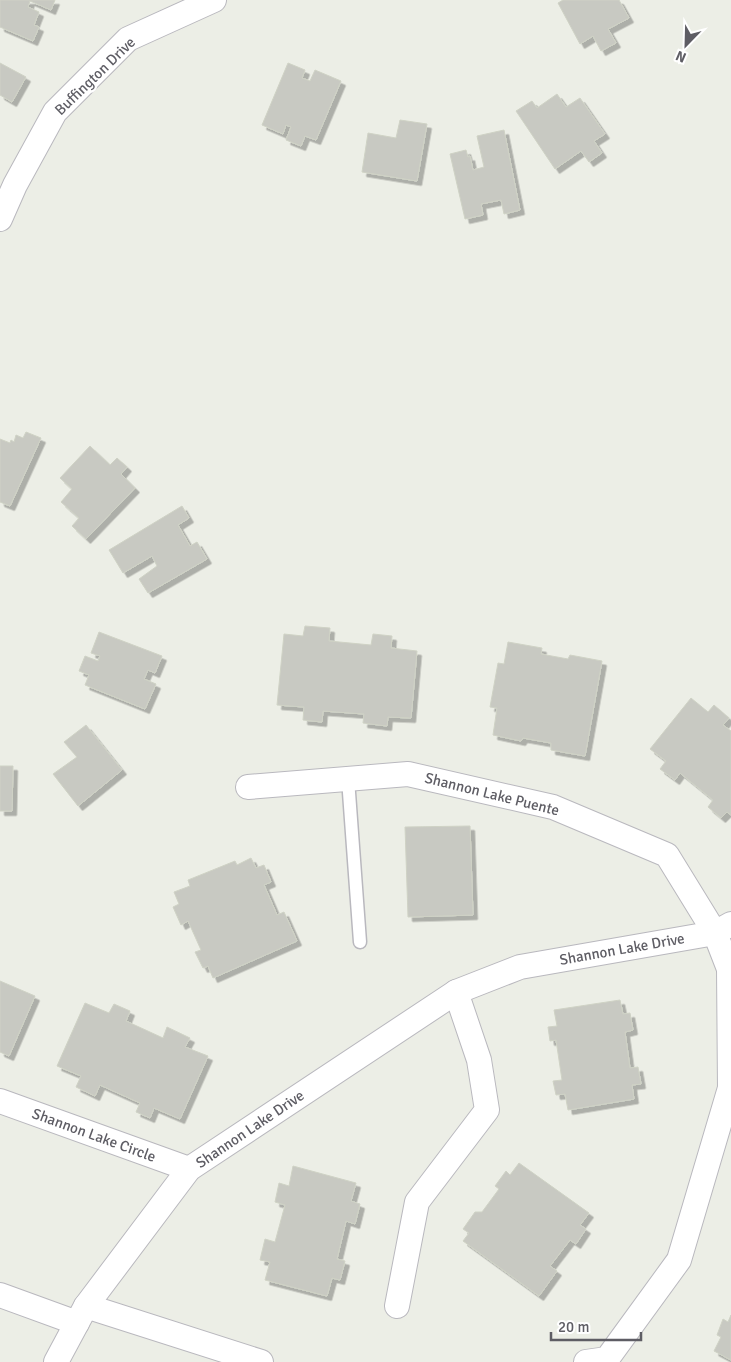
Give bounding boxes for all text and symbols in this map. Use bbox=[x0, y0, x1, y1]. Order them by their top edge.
north arrow bbox=[661, 20, 711, 70]
street label: Buffington Drive bbox=[51, 33, 139, 119]
text: N bbox=[673, 47, 689, 66]
street label: Shannon Lake Puente bbox=[423, 769, 561, 819]
street label: Shannon Lake Drive bbox=[558, 929, 686, 969]
street label: Shannon Lake Drive bbox=[192, 1086, 308, 1172]
street label: Shannon Lake Circle bbox=[30, 1104, 158, 1166]
scale bar bbox=[551, 1310, 641, 1342]
text: 20 m bbox=[558, 1318, 589, 1336]

